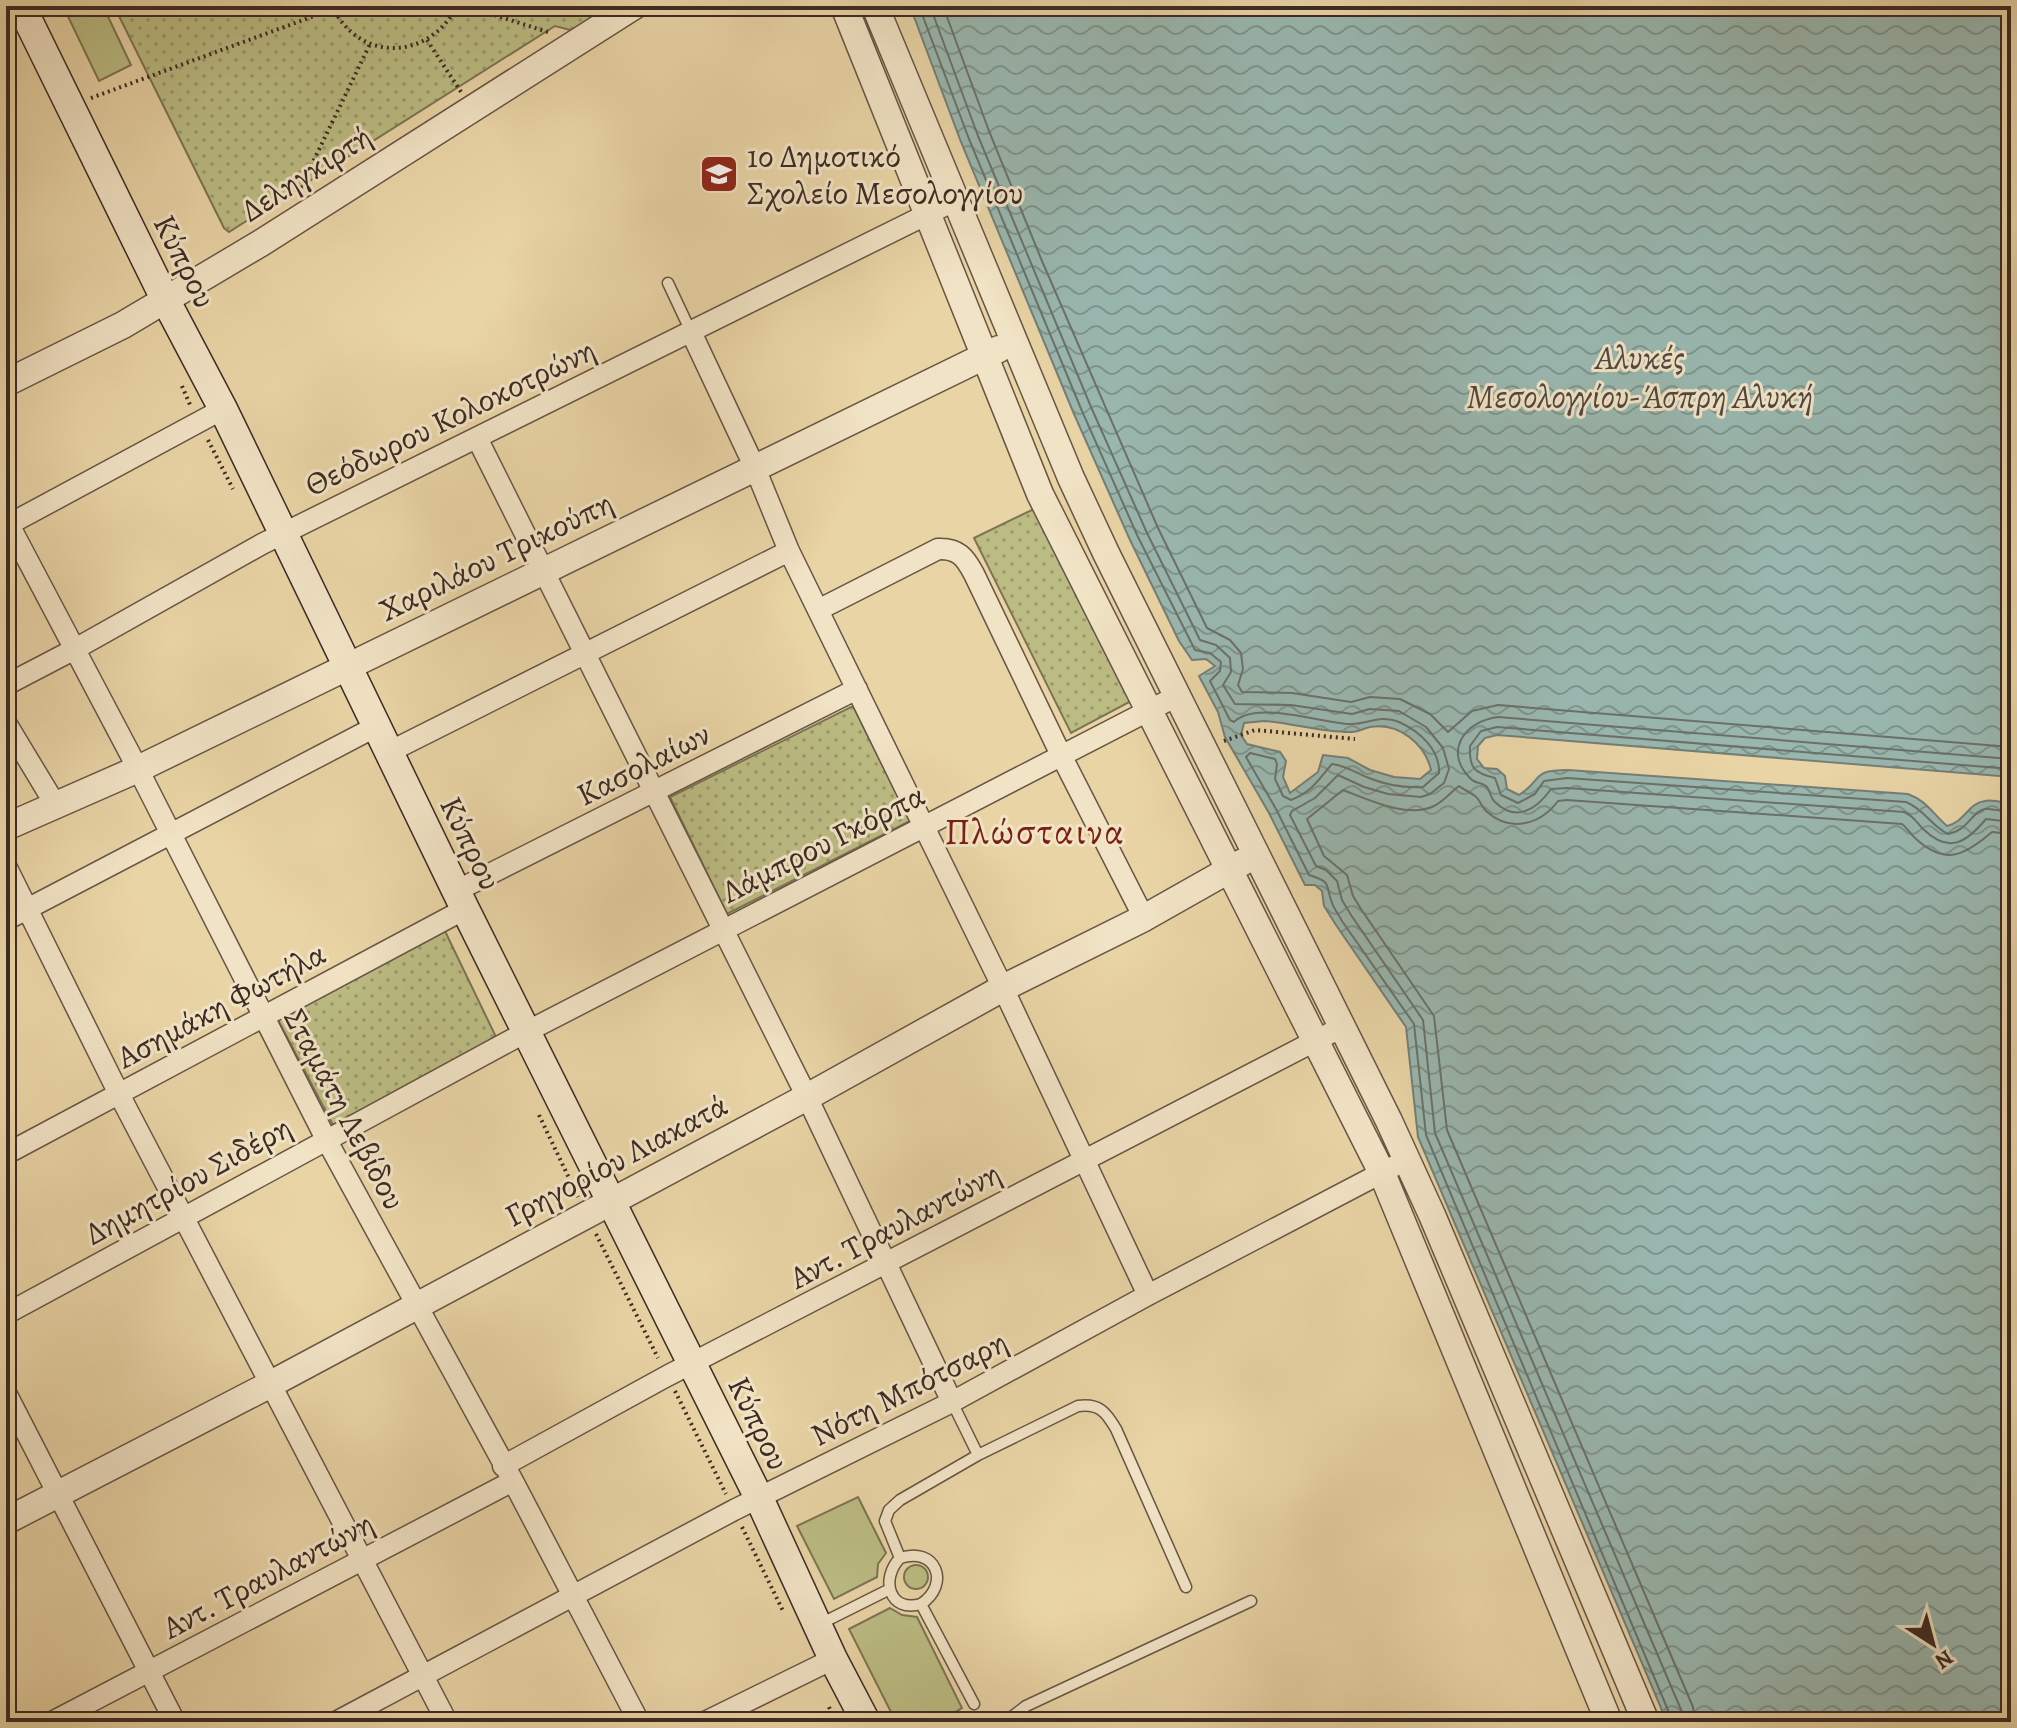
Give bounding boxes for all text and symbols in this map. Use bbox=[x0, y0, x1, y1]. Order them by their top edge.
street label: Δεληγκιρτή bbox=[232, 114, 380, 232]
place label: 1ο Δημοτικό Σχολείο Μεσολογγίου bbox=[747, 134, 1023, 215]
school or university icon: 1ο Δημοτικό Σχολείο Μεσολογγίου bbox=[698, 153, 740, 195]
street label: Κύπρου bbox=[143, 207, 227, 315]
street label: Θεόδωρου Κολοκοτρώνη bbox=[297, 327, 603, 507]
water label: Αλυκές Μεσολογγίου-Άσπρη Αλυκή bbox=[1467, 334, 1813, 420]
street label: Χαριλάου Τρικούπη bbox=[372, 480, 620, 632]
street label: Κασολαίων bbox=[569, 712, 717, 816]
street label: Λάμπρου Γκόρπα bbox=[713, 773, 932, 914]
street label: Κύπρου bbox=[429, 789, 513, 897]
district label: Πλώσταινα bbox=[944, 807, 1126, 856]
street label: Ασημάκη Φωτήλα bbox=[108, 931, 333, 1079]
street label: Σταμάτη Λεβίδου bbox=[273, 1001, 417, 1217]
street label: Γρηγορίου Λιακατά bbox=[497, 1083, 735, 1237]
street label: Δημητρίου Σιδέρη bbox=[77, 1105, 299, 1255]
street label: Αντ. Τραυλαντώνη bbox=[781, 1151, 1008, 1300]
street label: Νότη Μπότσαρη bbox=[803, 1319, 1015, 1457]
street label: Κύπρου bbox=[717, 1369, 801, 1477]
street label: Αντ. Τραυλαντώνη bbox=[154, 1501, 381, 1650]
north arrow bbox=[1893, 1604, 1973, 1684]
text: N bbox=[1929, 1643, 1959, 1676]

